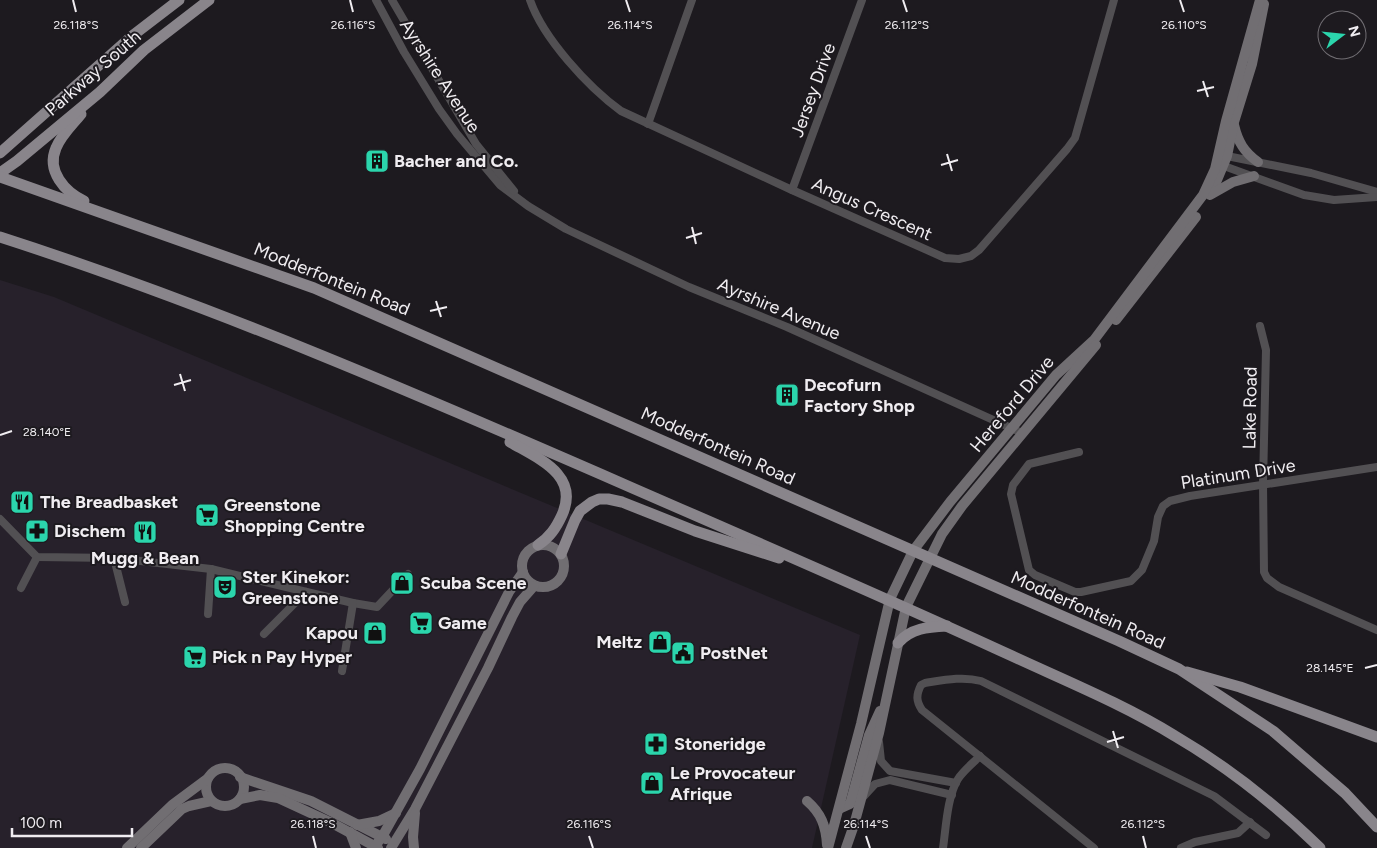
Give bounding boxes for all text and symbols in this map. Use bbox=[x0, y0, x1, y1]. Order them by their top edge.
north arrow bbox=[1317, 10, 1367, 60]
street label: Ayrshire Avenue bbox=[395, 15, 485, 137]
text: 26.118°S bbox=[53, 18, 99, 32]
text: 26.116°S bbox=[331, 18, 375, 32]
text: 26.114°S bbox=[607, 18, 653, 32]
text: 26.112°S bbox=[885, 18, 929, 32]
text: 26.110°S bbox=[1161, 18, 1207, 32]
text: N bbox=[1344, 24, 1364, 39]
street label: Parkway South bbox=[41, 26, 145, 120]
street label: Jersey Drive bbox=[786, 40, 840, 140]
building icon: Bacher and Co. bbox=[364, 148, 390, 174]
place label: Bacher and Co. bbox=[394, 150, 519, 172]
street label: Angus Crescent bbox=[808, 173, 936, 245]
street label: Modderfontein Road bbox=[251, 238, 413, 320]
street label: Ayrshire Avenue bbox=[714, 273, 844, 345]
street label: Hereford Drive bbox=[965, 351, 1059, 457]
street label: Lake Road bbox=[1238, 366, 1262, 450]
place label: Decofurn Factory Shop bbox=[804, 374, 915, 417]
building icon: Decofurn Factory Shop bbox=[774, 382, 800, 408]
street label: Modderfontein Road bbox=[638, 402, 798, 490]
text: 28.140°E bbox=[23, 425, 71, 439]
street label: Platinum Drive bbox=[1179, 454, 1297, 494]
restaurant icon: The Breadbasket bbox=[9, 489, 35, 515]
place label: The Breadbasket bbox=[40, 491, 178, 513]
place label: Greenstone Shopping Centre bbox=[224, 494, 365, 537]
supermarket icon: Greenstone Shopping Centre bbox=[194, 502, 220, 528]
pharmacy icon: Dischem bbox=[24, 518, 50, 544]
restaurant icon: Mugg & Bean bbox=[132, 519, 158, 545]
place label: Dischem bbox=[54, 520, 125, 542]
place label: Mugg & Bean bbox=[91, 547, 199, 569]
place label: Ster Kinekor: Greenstone bbox=[242, 566, 350, 609]
street label: Modderfontein Road bbox=[1008, 566, 1168, 654]
shop icon: Scuba Scene bbox=[389, 570, 415, 596]
place label: Scuba Scene bbox=[420, 572, 527, 594]
theatre icon: Ster Kinekor: Greenstone bbox=[212, 574, 238, 600]
supermarket icon: Game bbox=[408, 610, 434, 636]
place label: Game bbox=[438, 612, 487, 634]
shop icon: Kapou bbox=[362, 620, 388, 646]
place label: Kapou bbox=[305, 622, 358, 644]
shop icon: Meltz bbox=[647, 629, 673, 655]
place label: Meltz bbox=[596, 631, 642, 653]
public building icon: PostNet bbox=[670, 640, 696, 666]
place label: PostNet bbox=[700, 642, 768, 664]
supermarket icon: Pick n Pay Hyper bbox=[182, 644, 208, 670]
place label: Pick n Pay Hyper bbox=[212, 646, 352, 668]
text: 28.145°E bbox=[1306, 661, 1354, 675]
pharmacy icon: Stoneridge bbox=[643, 731, 669, 757]
place label: Stoneridge bbox=[674, 733, 766, 755]
place label: Le Provocateur Afrique bbox=[670, 762, 795, 805]
shop icon: Le Provocateur Afrique bbox=[639, 770, 665, 796]
scale bar bbox=[12, 806, 132, 838]
text: 100 m bbox=[20, 814, 62, 832]
text: 26.118°S bbox=[290, 817, 336, 831]
text: 26.116°S bbox=[567, 817, 611, 831]
text: 26.114°S bbox=[843, 817, 889, 831]
text: 26.112°S bbox=[1121, 817, 1165, 831]

